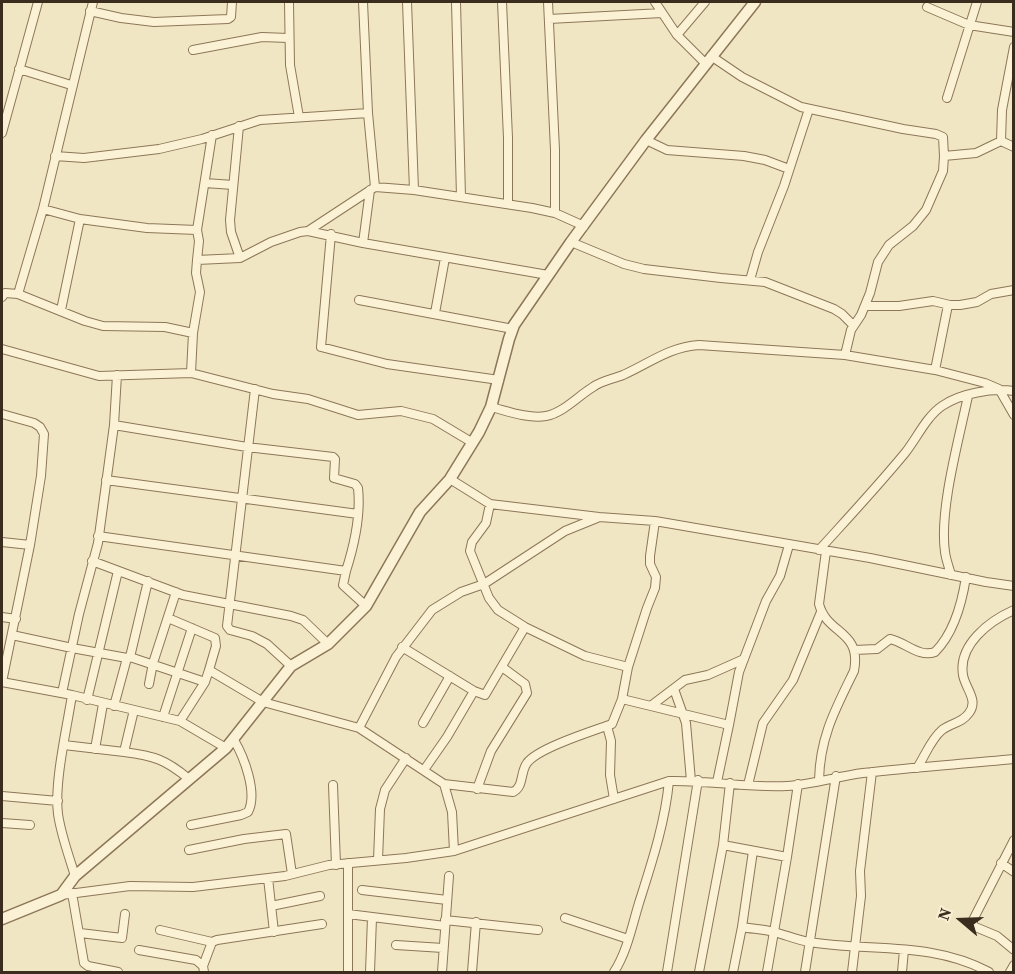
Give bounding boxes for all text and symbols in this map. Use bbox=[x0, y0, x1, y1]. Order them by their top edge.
north arrow bbox=[931, 890, 991, 950]
text: N bbox=[932, 905, 956, 923]

